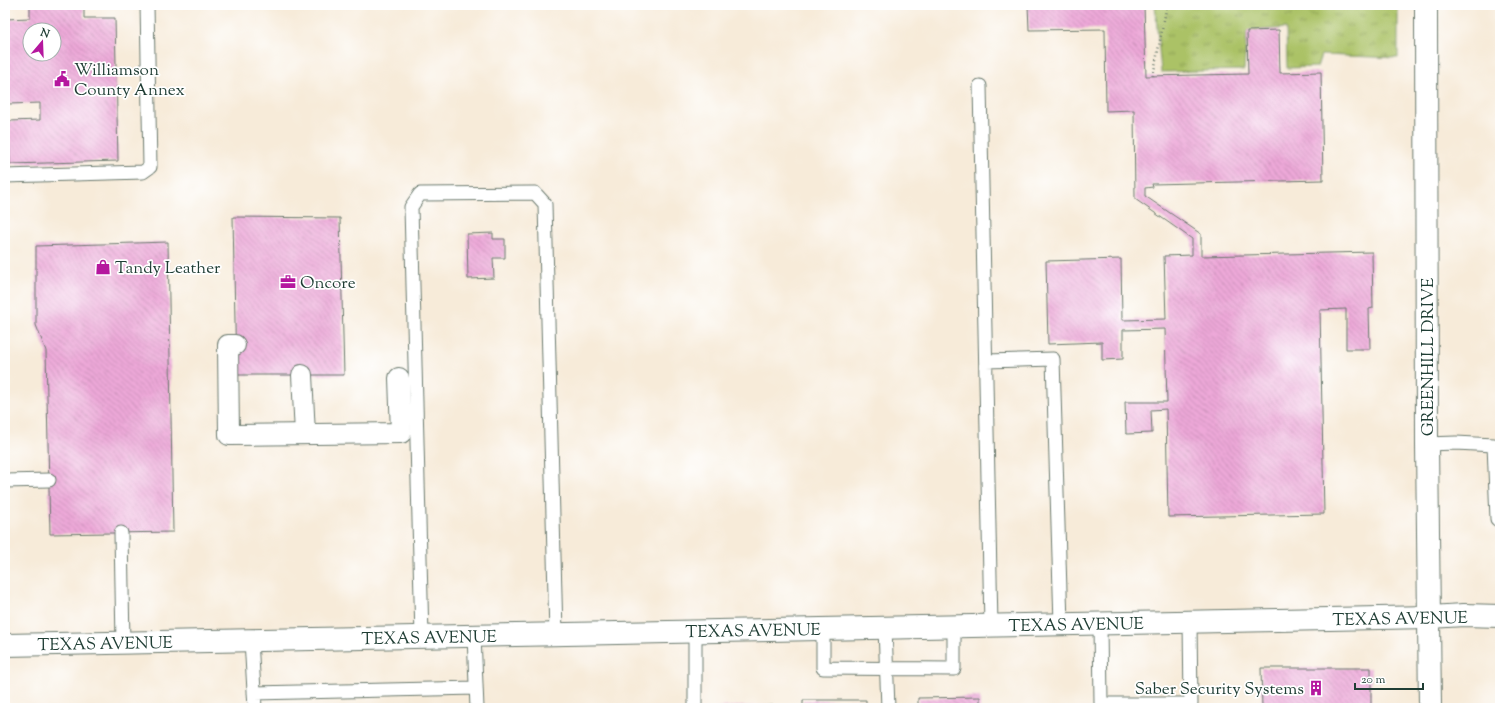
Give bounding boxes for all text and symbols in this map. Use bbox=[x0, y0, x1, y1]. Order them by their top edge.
north arrow bbox=[22, 22, 62, 62]
text: N bbox=[37, 24, 52, 43]
place label: Williamson County Annex bbox=[74, 59, 185, 103]
public building icon: Williamson County Annex bbox=[53, 70, 71, 88]
place label: Tandy Leather bbox=[115, 257, 221, 281]
shop icon: Tandy Leather bbox=[94, 258, 112, 276]
place label: Oncore bbox=[300, 272, 356, 296]
office icon: Oncore bbox=[279, 273, 297, 291]
street label: GREENHILL DRIVE bbox=[1417, 278, 1441, 436]
street label: TEXAS AVENUE bbox=[1332, 607, 1468, 633]
street label: TEXAS AVENUE bbox=[1008, 613, 1144, 639]
street label: TEXAS AVENUE bbox=[685, 619, 821, 645]
street label: TEXAS AVENUE bbox=[361, 626, 497, 652]
street label: TEXAS AVENUE bbox=[37, 632, 173, 658]
scale bar bbox=[1355, 665, 1423, 691]
text: 20 m bbox=[1361, 671, 1386, 689]
place label: Saber Security Systems bbox=[1135, 678, 1304, 702]
building icon: Saber Security Systems bbox=[1307, 679, 1325, 697]

